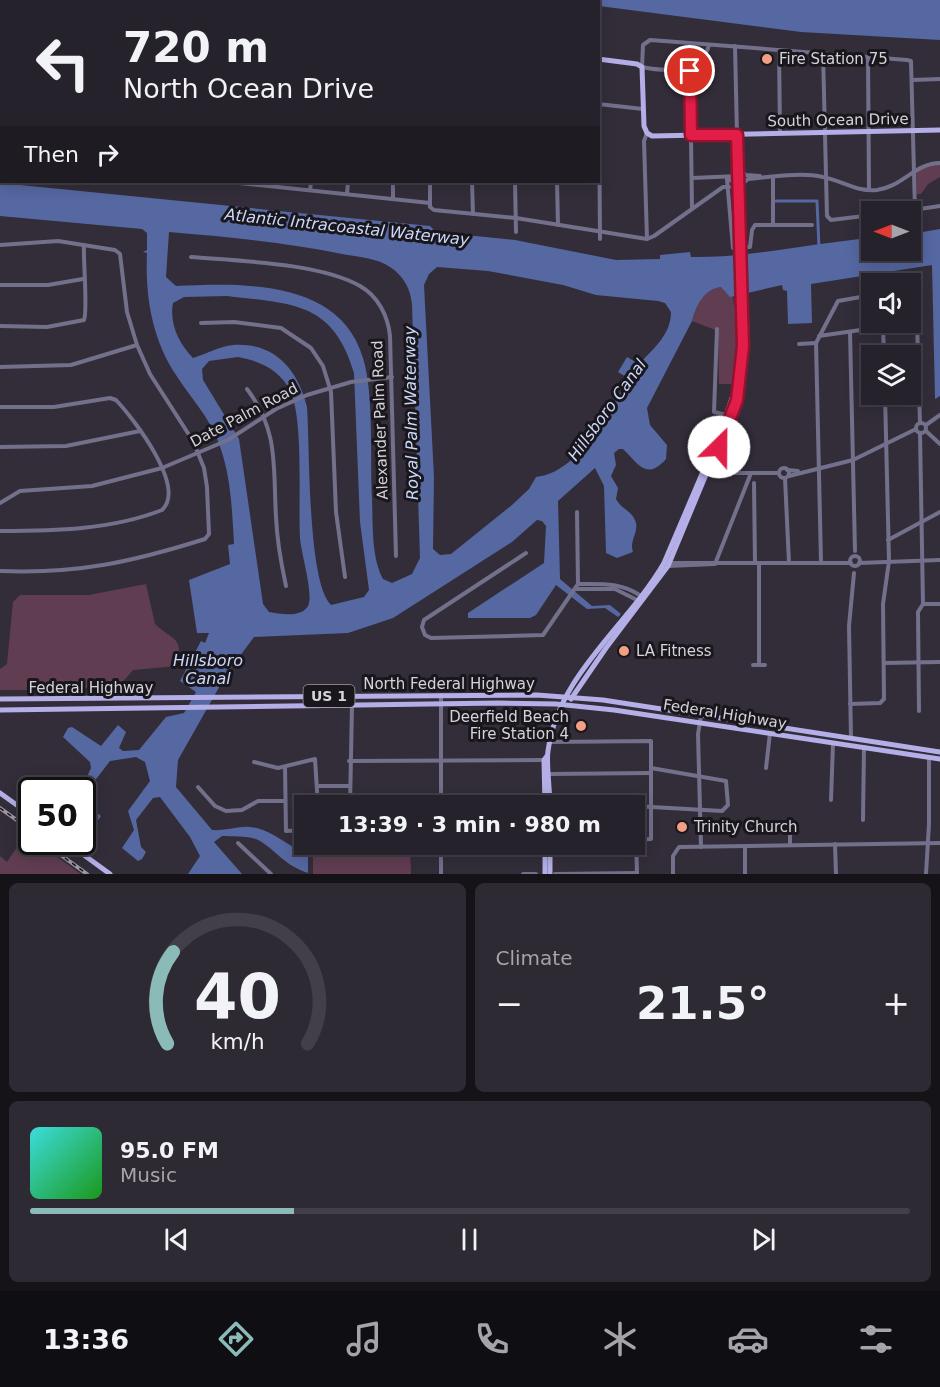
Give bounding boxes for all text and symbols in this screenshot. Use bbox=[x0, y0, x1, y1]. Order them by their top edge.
text: 720 m bbox=[123, 23, 269, 72]
icon: left bbox=[24, 24, 102, 102]
pin bbox=[664, 45, 715, 96]
place label: Fire Station 75 bbox=[779, 50, 888, 68]
marker: Fire Station 75 bbox=[760, 52, 774, 66]
icon: arrive bbox=[673, 54, 706, 87]
text: North Ocean Drive bbox=[123, 73, 374, 104]
street label: South Ocean Drive bbox=[767, 110, 909, 130]
icon: right bbox=[91, 138, 124, 171]
text: Then bbox=[24, 142, 79, 167]
north arrow bbox=[861, 201, 921, 261]
map controls bbox=[861, 201, 921, 405]
water label: Atlantic Intracoastal Waterway bbox=[223, 205, 471, 249]
button: sound bbox=[861, 273, 921, 333]
water label: Royal Palm Waterway bbox=[400, 325, 422, 500]
street label: Alexander Palm Road bbox=[368, 340, 392, 500]
button: layers bbox=[861, 345, 921, 405]
water label: Hillsboro Canal bbox=[564, 355, 650, 464]
street label: Date Palm Road bbox=[187, 379, 301, 451]
position arrow bbox=[687, 415, 751, 479]
place label: LA Fitness bbox=[636, 642, 712, 660]
marker: LA Fitness bbox=[617, 644, 631, 658]
water label: Hillsboro Canal bbox=[173, 651, 243, 688]
street label: North Federal Highway bbox=[363, 675, 535, 693]
street label: Federal Highway bbox=[29, 679, 154, 697]
road number: US 1 bbox=[304, 685, 354, 707]
street label: Federal Highway bbox=[662, 695, 788, 733]
place label: Deerfield Beach Fire Station 4 bbox=[449, 708, 569, 743]
marker: Deerfield Beach Fire Station 4 bbox=[574, 719, 588, 733]
speed limit sign: 50 bbox=[18, 777, 96, 855]
text: 13:39 · 3 min · 980 m bbox=[338, 812, 601, 837]
place label: Trinity Church bbox=[693, 818, 798, 836]
marker: Trinity Church bbox=[675, 820, 689, 834]
text: Climate bbox=[496, 946, 572, 970]
text: 40 bbox=[194, 960, 281, 1033]
text: 21.5° bbox=[636, 977, 770, 1030]
text: − bbox=[496, 984, 523, 1023]
text: + bbox=[882, 984, 910, 1023]
text: km/h bbox=[210, 1030, 264, 1055]
text: 95.0 FM bbox=[120, 1138, 219, 1163]
text: Music bbox=[120, 1163, 177, 1187]
icon: previous bbox=[160, 1223, 193, 1256]
icon: pause bbox=[453, 1223, 486, 1256]
icon: next bbox=[747, 1223, 780, 1256]
icon: directions bbox=[215, 1318, 257, 1360]
icon: music bbox=[343, 1318, 385, 1360]
icon: phone bbox=[471, 1318, 513, 1360]
icon: climate bbox=[599, 1318, 641, 1360]
icon: car bbox=[727, 1318, 769, 1360]
icon: filters bbox=[855, 1318, 897, 1360]
text: 13:36 bbox=[43, 1324, 129, 1355]

